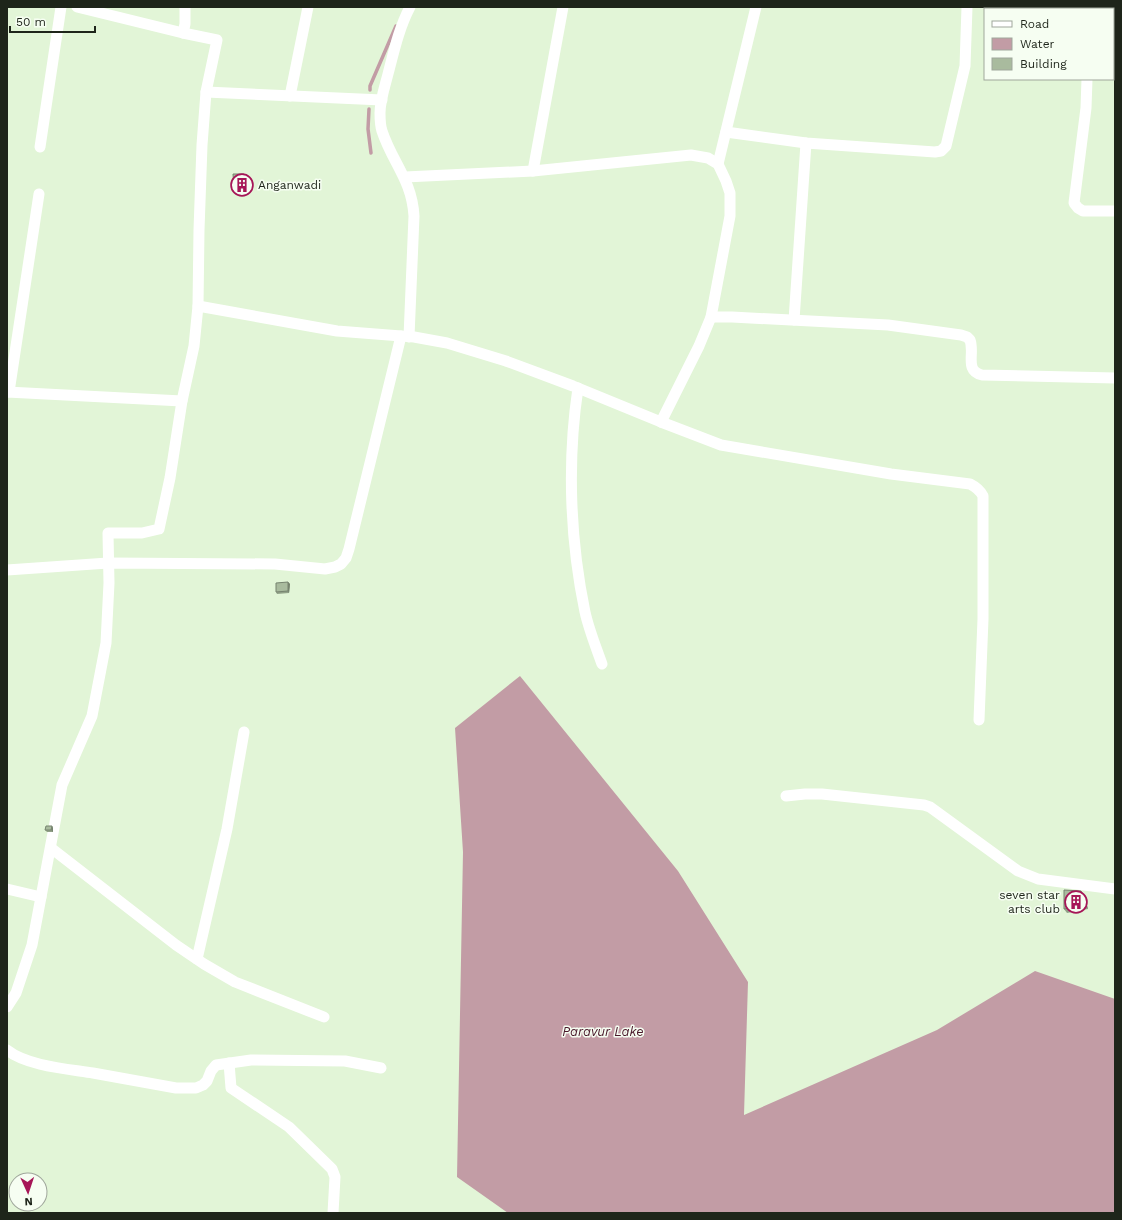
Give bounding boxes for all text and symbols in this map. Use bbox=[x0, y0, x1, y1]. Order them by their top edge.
scale bar bbox=[10, 8, 95, 34]
legend bbox=[984, 8, 1114, 80]
text: 50 m bbox=[16, 15, 46, 29]
text: Road bbox=[1020, 17, 1049, 31]
text: Water bbox=[1020, 37, 1055, 51]
text: Building bbox=[1020, 57, 1067, 71]
building icon: Anganwadi bbox=[229, 172, 255, 198]
place label: Anganwadi bbox=[258, 178, 321, 192]
place label: seven star arts club bbox=[999, 888, 1060, 916]
building icon: seven star arts club bbox=[1063, 889, 1089, 915]
water label: Paravur Lake bbox=[562, 1024, 644, 1039]
north arrow bbox=[8, 1172, 48, 1212]
text: N bbox=[24, 1195, 33, 1208]

